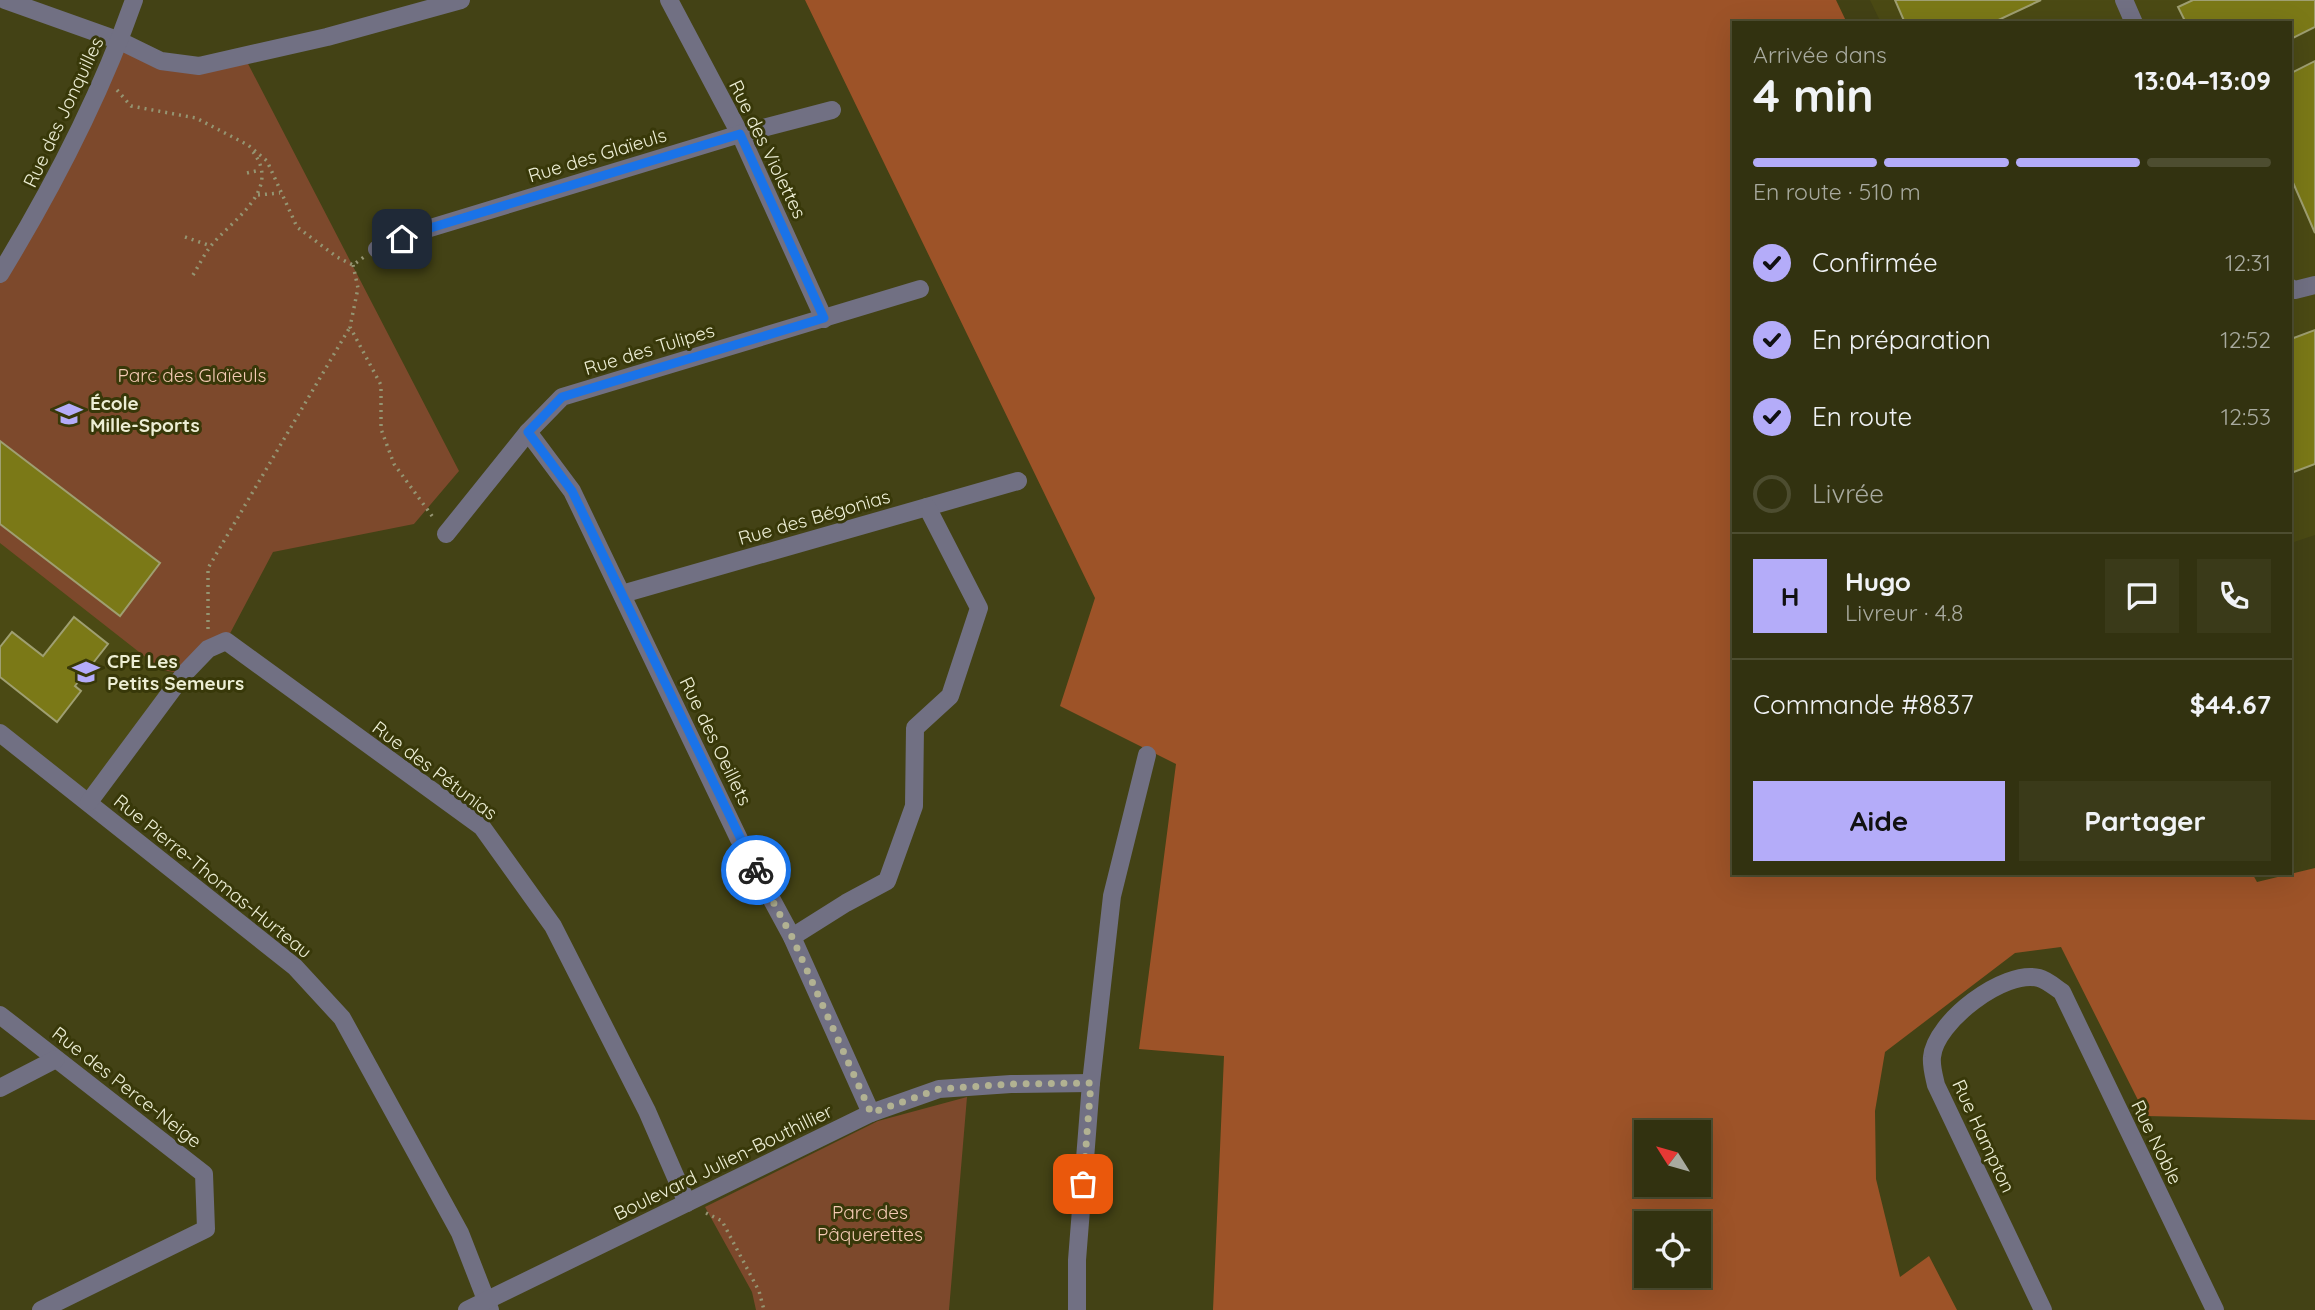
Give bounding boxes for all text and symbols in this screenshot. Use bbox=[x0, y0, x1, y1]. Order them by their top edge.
street label: Rue des Jonquilles bbox=[18, 33, 108, 191]
text: Arrivée dans bbox=[1753, 40, 1887, 69]
text: 13:04–13:09 bbox=[2134, 64, 2271, 97]
text: 4 min bbox=[1753, 66, 1874, 124]
street label: Rue des Violettes bbox=[724, 76, 812, 222]
street label: Rue des Glaïeuls bbox=[525, 123, 669, 187]
text: En route · 510 m bbox=[1753, 177, 1921, 206]
pin bbox=[372, 209, 432, 269]
icon: home bbox=[383, 220, 421, 258]
icon: check bbox=[1753, 244, 1791, 282]
text: Confirmée bbox=[1812, 246, 1938, 279]
text: 12:31 bbox=[2225, 248, 2271, 277]
street label: Rue des Tulipes bbox=[581, 318, 717, 380]
icon: check bbox=[1753, 321, 1791, 359]
text: En préparation bbox=[1812, 323, 1991, 356]
text: 12:52 bbox=[2220, 325, 2271, 354]
park label: Parc des Glaïeuls bbox=[118, 363, 267, 387]
place label: École Mille-Sports bbox=[90, 391, 200, 437]
icon: check bbox=[1753, 398, 1791, 436]
school or university icon: École Mille-Sports bbox=[54, 399, 84, 429]
text: En route bbox=[1812, 400, 1912, 433]
text: 12:53 bbox=[2221, 402, 2271, 431]
text: Livrée bbox=[1812, 477, 1884, 510]
street label: Rue des Bégonias bbox=[735, 484, 893, 550]
button: chat bbox=[2105, 559, 2179, 633]
button: phone bbox=[2197, 559, 2271, 633]
text: Hugo bbox=[1845, 565, 1911, 598]
text: H bbox=[1781, 580, 1799, 613]
text: Livreur · 4.8 bbox=[1845, 598, 1963, 627]
place label: CPE Les Petits Semeurs bbox=[107, 649, 244, 695]
school or university icon: CPE Les Petits Semeurs bbox=[71, 657, 101, 687]
street label: Rue des Oeillets bbox=[674, 673, 758, 809]
text: Commande #8837 bbox=[1753, 688, 1973, 721]
text: $44.67 bbox=[2190, 688, 2271, 721]
street label: Rue des Pétunias bbox=[368, 715, 502, 825]
button: Aide bbox=[1753, 781, 2005, 861]
button: Partager bbox=[2019, 781, 2271, 861]
street label: Rue Pierre-Thomas-Hurteau bbox=[109, 789, 317, 963]
courier bbox=[721, 835, 791, 905]
icon: bike bbox=[737, 851, 775, 889]
street label: Rue des Perce-Neige bbox=[47, 1021, 207, 1153]
street label: Rue Hampton bbox=[1947, 1076, 2021, 1196]
street label: Rue Noble bbox=[2126, 1096, 2188, 1188]
street label: Boulevard Julien-Bouthillier bbox=[610, 1098, 837, 1226]
north arrow bbox=[1634, 1120, 1712, 1197]
map controls bbox=[1634, 1120, 1711, 1288]
pin bbox=[1053, 1154, 1113, 1214]
icon: bag bbox=[1064, 1165, 1102, 1203]
park label: Parc des Pâquerettes bbox=[817, 1200, 923, 1246]
button: locate bbox=[1634, 1211, 1711, 1288]

